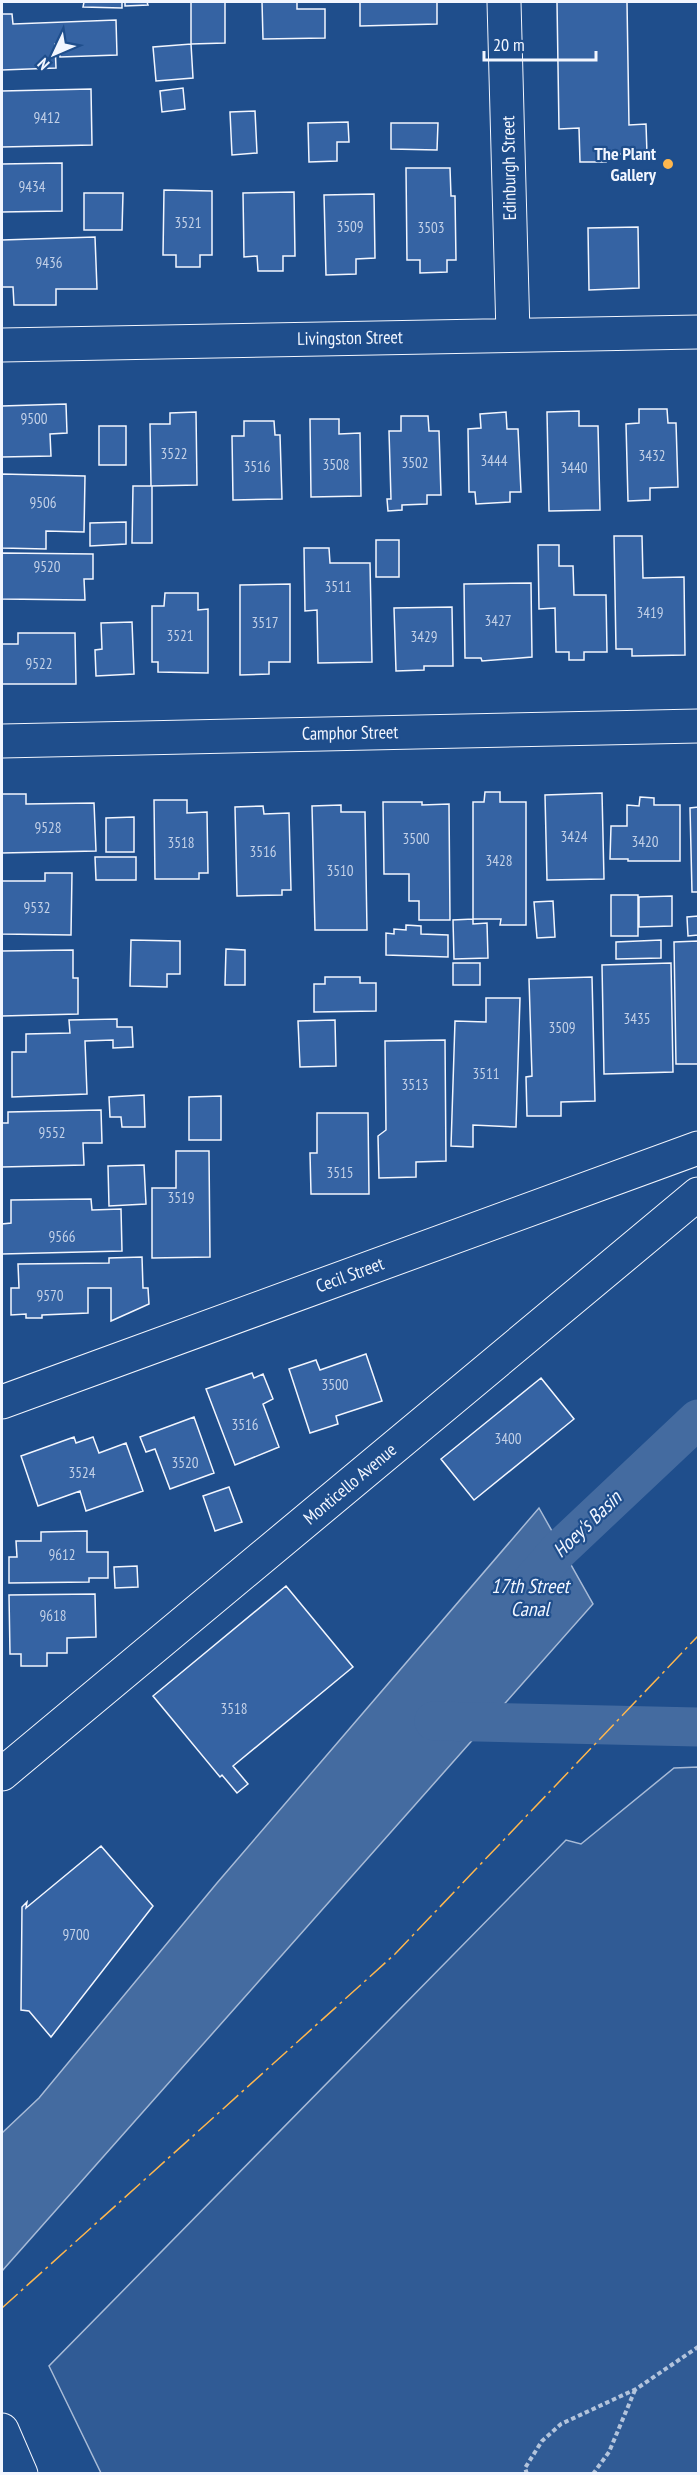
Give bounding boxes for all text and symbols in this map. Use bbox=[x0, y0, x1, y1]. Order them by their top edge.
north arrow bbox=[24, 24, 84, 84]
scale bar bbox=[484, 24, 596, 62]
text: 20 m bbox=[493, 33, 525, 56]
text: N bbox=[33, 54, 53, 74]
house number: 9412 bbox=[33, 108, 61, 127]
street label: Edinburgh Street bbox=[496, 115, 521, 221]
place label: The Plant Gallery bbox=[594, 142, 657, 186]
marker: The Plant Gallery bbox=[661, 157, 675, 171]
house number: 9434 bbox=[18, 177, 46, 196]
house number: 3521 bbox=[174, 213, 202, 232]
house number: 3509 bbox=[336, 217, 364, 236]
house number: 3503 bbox=[417, 218, 445, 237]
house number: 9436 bbox=[35, 253, 63, 272]
street label: Livingston Street bbox=[297, 325, 403, 350]
house number: 9500 bbox=[20, 409, 48, 428]
house number: 3522 bbox=[160, 444, 188, 463]
house number: 3432 bbox=[638, 446, 666, 465]
house number: 3444 bbox=[480, 451, 508, 470]
house number: 3502 bbox=[401, 453, 429, 472]
house number: 3508 bbox=[322, 455, 350, 474]
house number: 3516 bbox=[243, 457, 271, 476]
house number: 3440 bbox=[560, 458, 588, 477]
house number: 9506 bbox=[29, 493, 57, 512]
house number: 9520 bbox=[33, 557, 61, 576]
house number: 3511 bbox=[324, 577, 352, 596]
house number: 3419 bbox=[636, 603, 664, 622]
house number: 3427 bbox=[484, 611, 512, 630]
house number: 3517 bbox=[251, 613, 279, 632]
house number: 3521 bbox=[166, 626, 194, 645]
house number: 3429 bbox=[410, 627, 438, 646]
house number: 9522 bbox=[25, 654, 53, 673]
street label: Camphor Street bbox=[302, 720, 398, 745]
house number: 9528 bbox=[34, 818, 62, 837]
house number: 3424 bbox=[560, 827, 588, 846]
house number: 3500 bbox=[402, 829, 430, 848]
house number: 3420 bbox=[631, 832, 659, 851]
house number: 3518 bbox=[167, 833, 195, 852]
house number: 3516 bbox=[249, 842, 277, 861]
house number: 3428 bbox=[485, 851, 513, 870]
house number: 3510 bbox=[326, 861, 354, 880]
house number: 9532 bbox=[23, 898, 51, 917]
house number: 3435 bbox=[623, 1009, 651, 1028]
house number: 3509 bbox=[548, 1018, 576, 1037]
house number: 3511 bbox=[472, 1064, 500, 1083]
house number: 3513 bbox=[401, 1075, 429, 1094]
house number: 9552 bbox=[38, 1123, 66, 1142]
house number: 3515 bbox=[326, 1163, 354, 1182]
house number: 3519 bbox=[167, 1188, 195, 1207]
house number: 9566 bbox=[48, 1227, 76, 1246]
street label: Cecil Street bbox=[313, 1252, 387, 1297]
house number: 9570 bbox=[36, 1286, 64, 1305]
house number: 3500 bbox=[321, 1375, 349, 1394]
house number: 3516 bbox=[231, 1415, 259, 1434]
house number: 3400 bbox=[494, 1429, 522, 1448]
street label: Monticello Avenue bbox=[298, 1438, 401, 1529]
house number: 3520 bbox=[171, 1453, 199, 1472]
house number: 3524 bbox=[68, 1463, 96, 1482]
water label: Hoey's Basin bbox=[547, 1484, 628, 1563]
house number: 9612 bbox=[48, 1545, 76, 1564]
water label: 17th Street Canal bbox=[491, 1573, 571, 1622]
house number: 9618 bbox=[39, 1606, 67, 1625]
house number: 3518 bbox=[220, 1699, 248, 1718]
house number: 9700 bbox=[62, 1925, 90, 1944]

